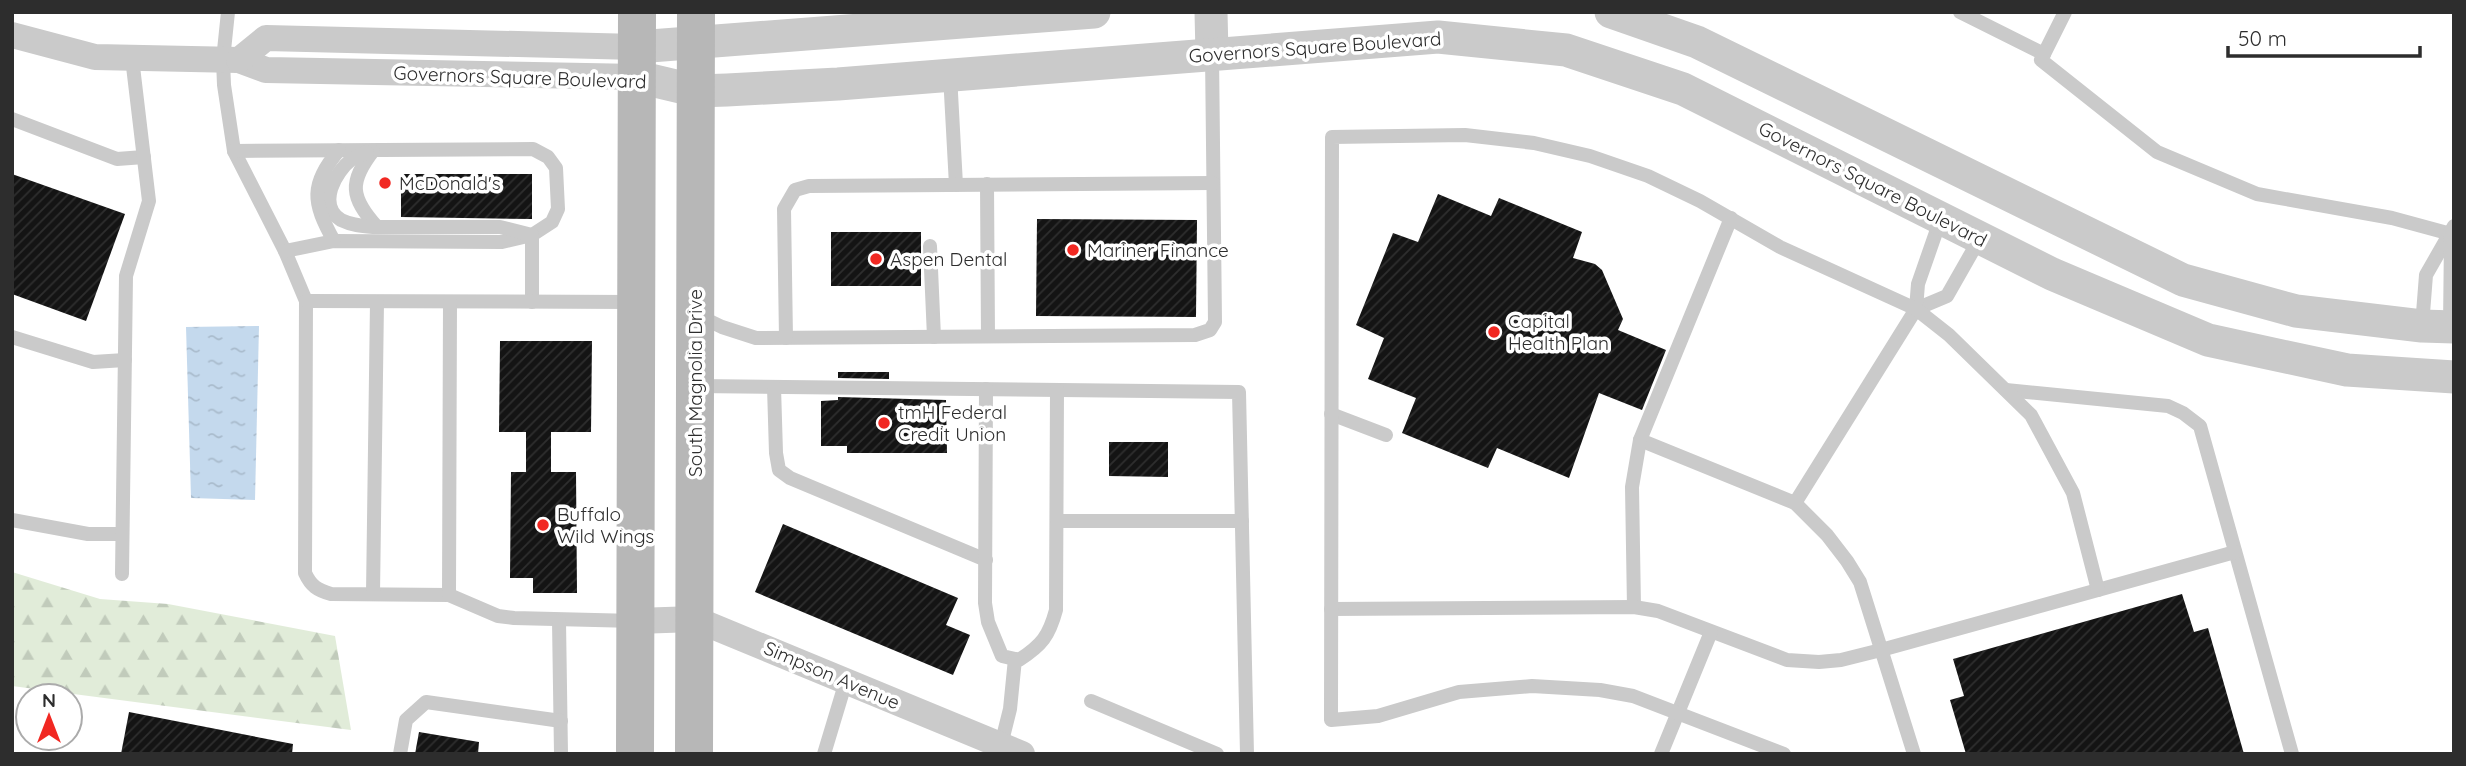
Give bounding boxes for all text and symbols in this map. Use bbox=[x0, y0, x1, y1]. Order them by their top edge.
scale bar bbox=[2228, 14, 2420, 58]
text: 50 m bbox=[2238, 25, 2287, 51]
street label: Governors Square Boulevard bbox=[1188, 26, 1442, 68]
street label: Governors Square Boulevard bbox=[393, 61, 647, 93]
street label: Governors Square Boulevard bbox=[1755, 116, 1991, 252]
place label: McDonald's bbox=[399, 171, 501, 195]
marker: McDonald's bbox=[377, 175, 393, 191]
place label: Mariner Finance bbox=[1087, 238, 1229, 262]
marker: Mariner Finance bbox=[1065, 242, 1081, 258]
place label: Aspen Dental bbox=[890, 247, 1007, 271]
marker: Aspen Dental bbox=[868, 251, 884, 267]
street label: South Magnolia Drive bbox=[683, 289, 707, 477]
place label: Capital Health Plan bbox=[1508, 309, 1609, 355]
marker: Capital Health Plan bbox=[1486, 324, 1502, 340]
place label: tmH Federal Credit Union bbox=[898, 400, 1007, 446]
marker: tmH Federal Credit Union bbox=[876, 415, 892, 431]
place label: Buffalo Wild Wings bbox=[557, 502, 654, 548]
marker: Buffalo Wild Wings bbox=[535, 517, 551, 533]
street label: Simpson Avenue bbox=[761, 636, 903, 714]
north arrow bbox=[14, 682, 84, 752]
text: N bbox=[42, 688, 56, 712]

